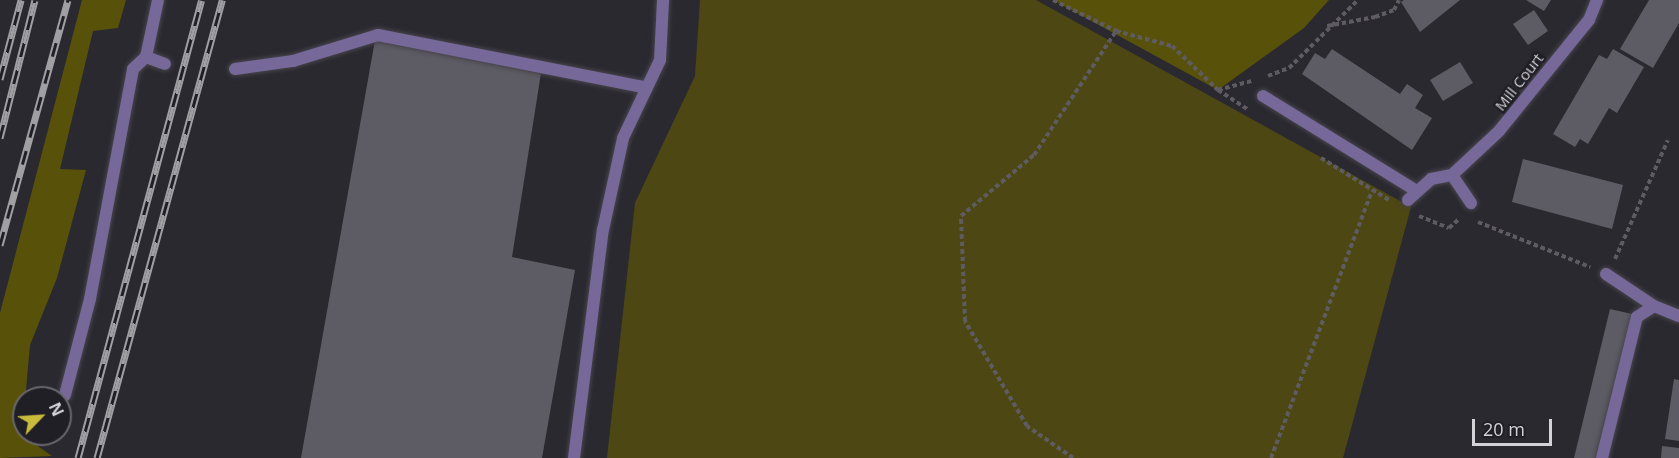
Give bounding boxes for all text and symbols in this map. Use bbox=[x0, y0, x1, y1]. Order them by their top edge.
street label: Mill Court bbox=[1491, 50, 1547, 114]
north arrow bbox=[12, 386, 72, 446]
text: N bbox=[44, 399, 69, 420]
scale bar bbox=[1475, 407, 1554, 445]
text: 20 m bbox=[1483, 417, 1525, 441]

